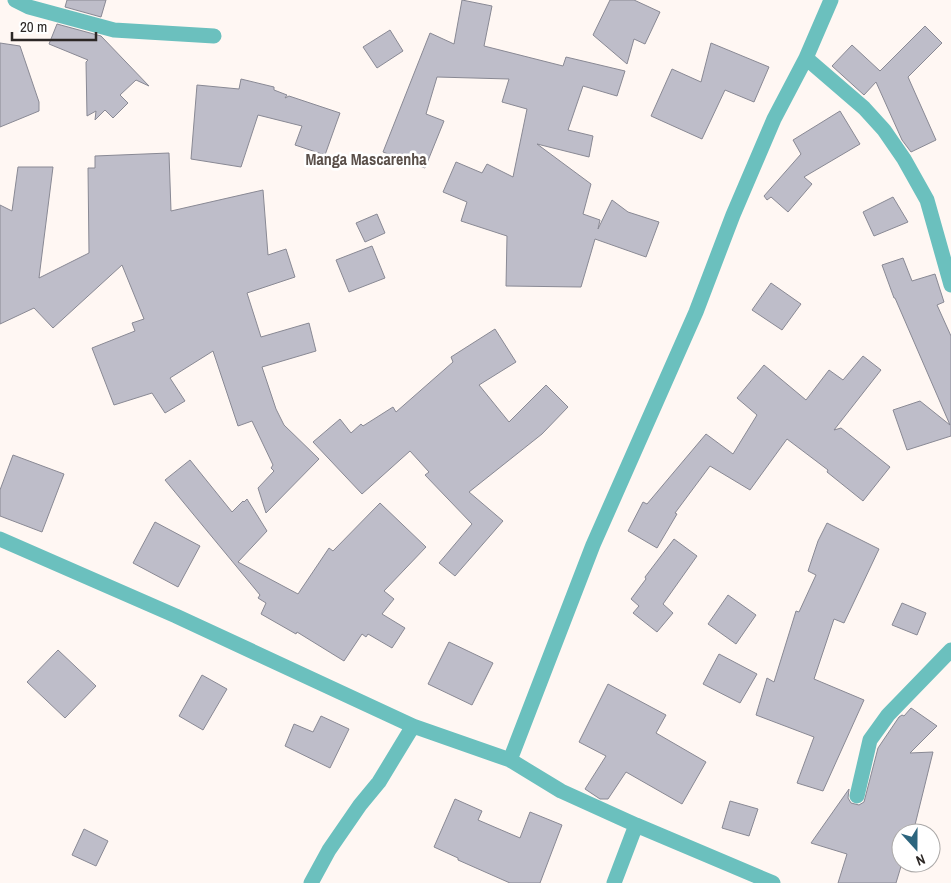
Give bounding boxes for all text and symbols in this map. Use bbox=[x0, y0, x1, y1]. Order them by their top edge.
scale bar bbox=[12, 10, 96, 42]
text: 20 m bbox=[20, 16, 47, 37]
district label: Manga Mascarenha bbox=[305, 148, 427, 170]
north arrow bbox=[891, 823, 941, 873]
text: N bbox=[914, 850, 928, 870]

